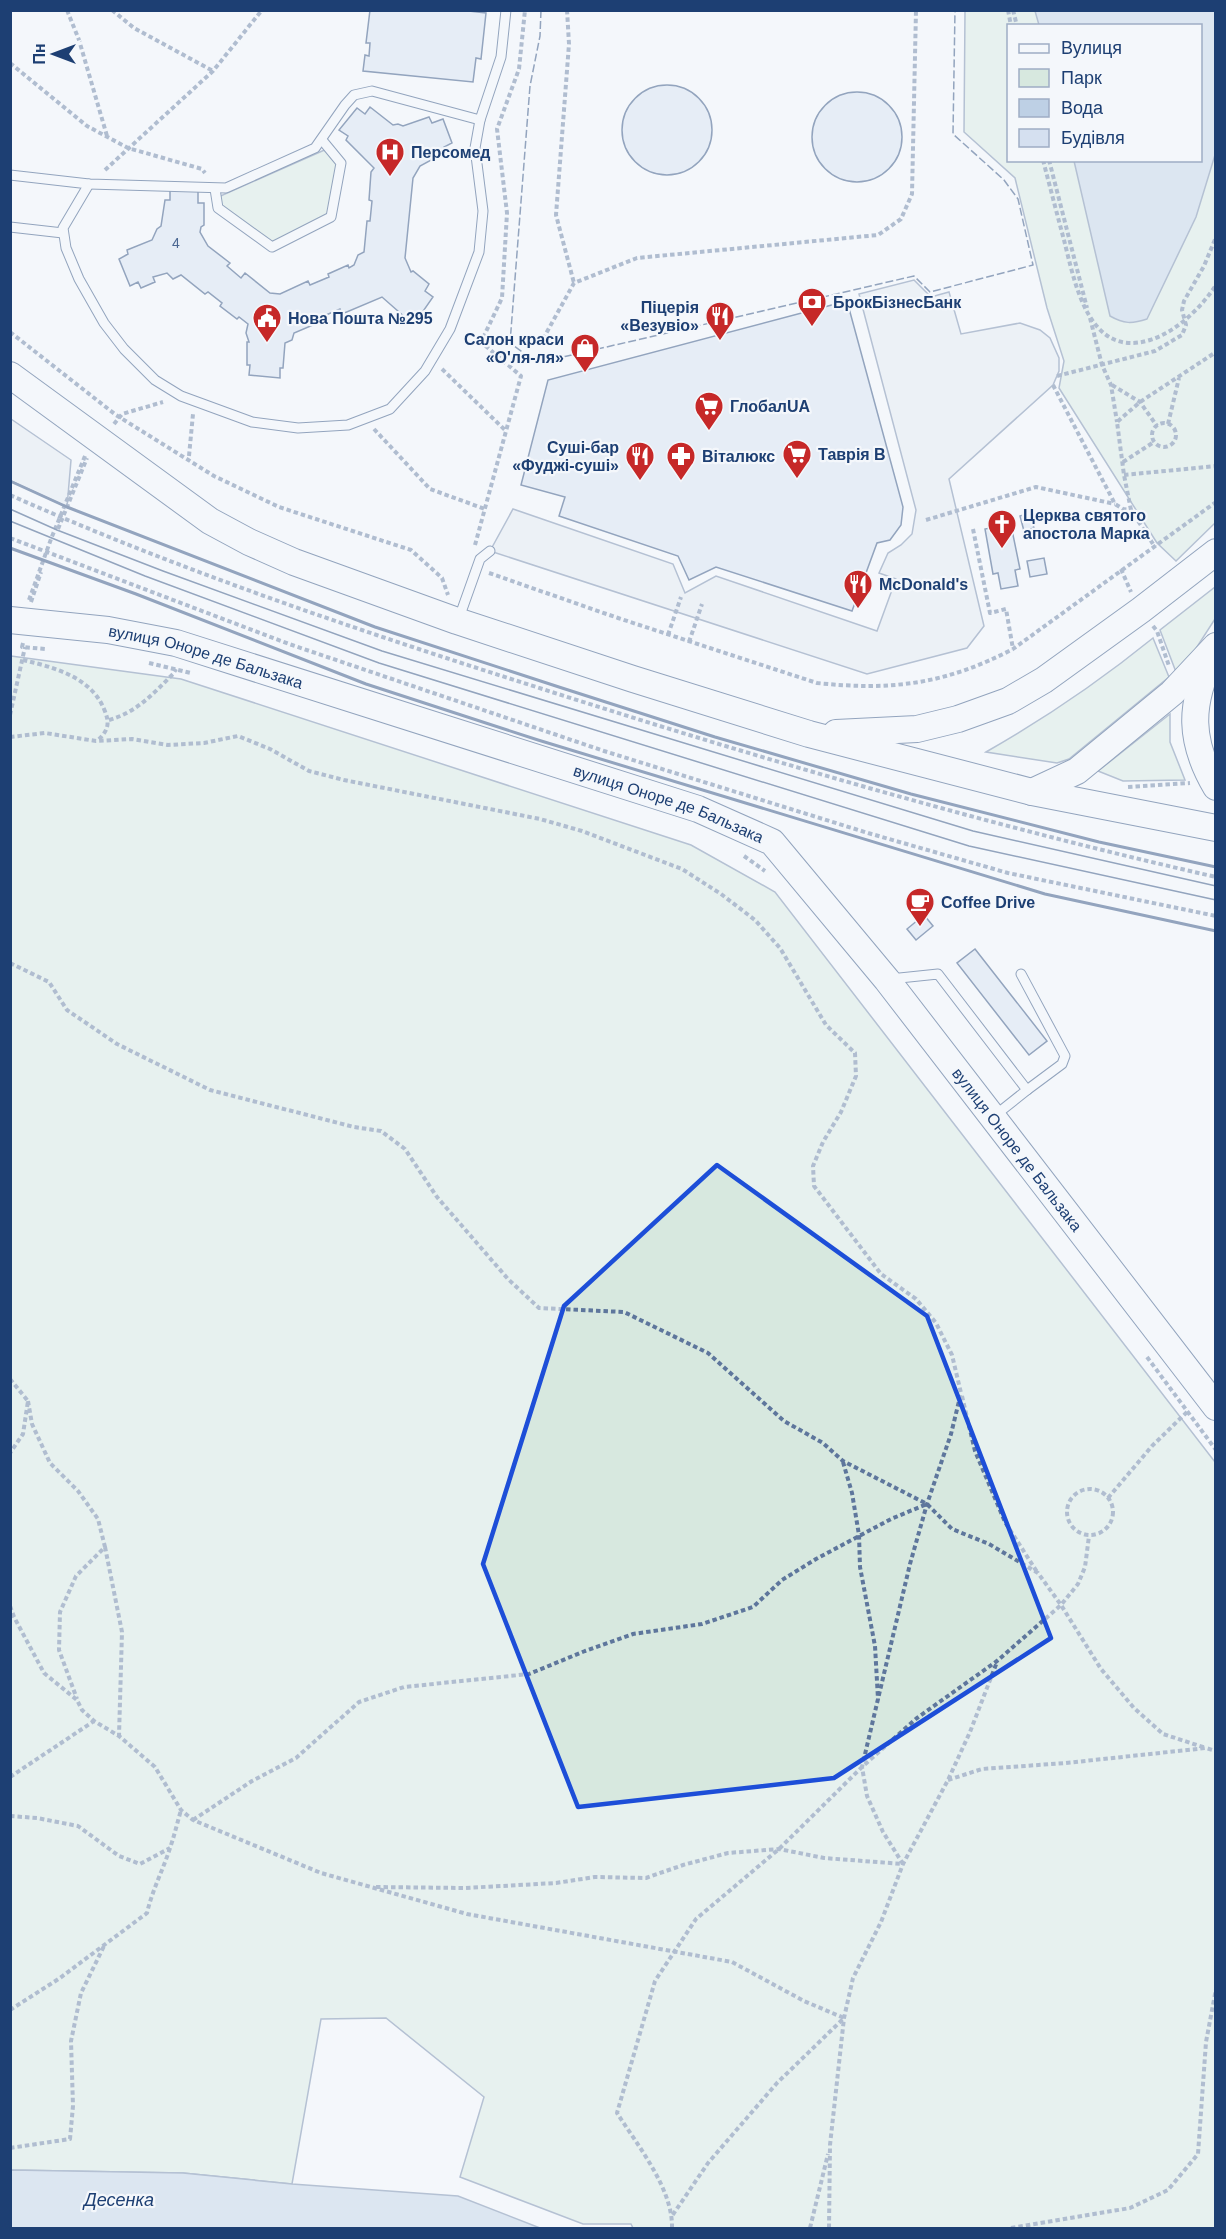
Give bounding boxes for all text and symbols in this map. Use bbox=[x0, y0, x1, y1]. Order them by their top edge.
north arrow bbox=[24, 24, 84, 84]
legend bbox=[1007, 24, 1202, 162]
text: Вулиця bbox=[1061, 38, 1122, 58]
text: Пн bbox=[31, 43, 48, 65]
text: Парк bbox=[1061, 68, 1102, 88]
text: Вода bbox=[1061, 98, 1104, 118]
text: Будівля bbox=[1061, 128, 1125, 148]
hospital icon: Персомед bbox=[374, 136, 406, 178]
place label: Персомед bbox=[411, 144, 491, 161]
house number: 4 bbox=[172, 235, 180, 251]
bank icon: БрокБізнесБанк bbox=[796, 286, 828, 328]
place label: БрокБізнесБанк bbox=[833, 294, 962, 311]
place label: Піцерія «Везувіо» bbox=[620, 299, 699, 334]
restaurant icon: Піцерія «Везувіо» bbox=[704, 300, 736, 342]
public building icon: Нова Пошта №295 bbox=[251, 302, 283, 344]
place label: Нова Пошта №295 bbox=[288, 310, 433, 327]
place label: Салон краси «О'ля-ля» bbox=[464, 331, 564, 366]
shop icon: Салон краси «О'ля-ля» bbox=[569, 332, 601, 374]
supermarket icon: ГлобалUA bbox=[693, 390, 725, 432]
place label: ГлобалUA bbox=[730, 398, 811, 415]
supermarket icon: Таврія В bbox=[781, 438, 813, 480]
place label: Суші-бар «Фуджі-суші» bbox=[512, 439, 619, 474]
restaurant icon: Суші-бар «Фуджі-суші» bbox=[624, 440, 656, 482]
pharmacy icon: Віталюкс bbox=[665, 440, 697, 482]
place label: Таврія В bbox=[818, 446, 886, 463]
place label: Віталюкс bbox=[702, 448, 775, 465]
place label: Церква святого апостола Марка bbox=[1023, 507, 1150, 542]
church icon: Церква святого апостола Марка bbox=[986, 508, 1018, 550]
restaurant icon: McDonald's bbox=[842, 568, 874, 610]
place label: McDonald's bbox=[879, 576, 968, 593]
street label: вулиця Оноре де Бальзака bbox=[107, 622, 305, 692]
street label: вулиця Оноре де Бальзака bbox=[571, 762, 766, 846]
cafe icon: Coffee Drive bbox=[904, 886, 936, 928]
place label: Coffee Drive bbox=[941, 894, 1035, 911]
street label: вулиця Оноре де Бальзака bbox=[949, 1065, 1085, 1235]
water label: Десенка bbox=[82, 2190, 154, 2210]

